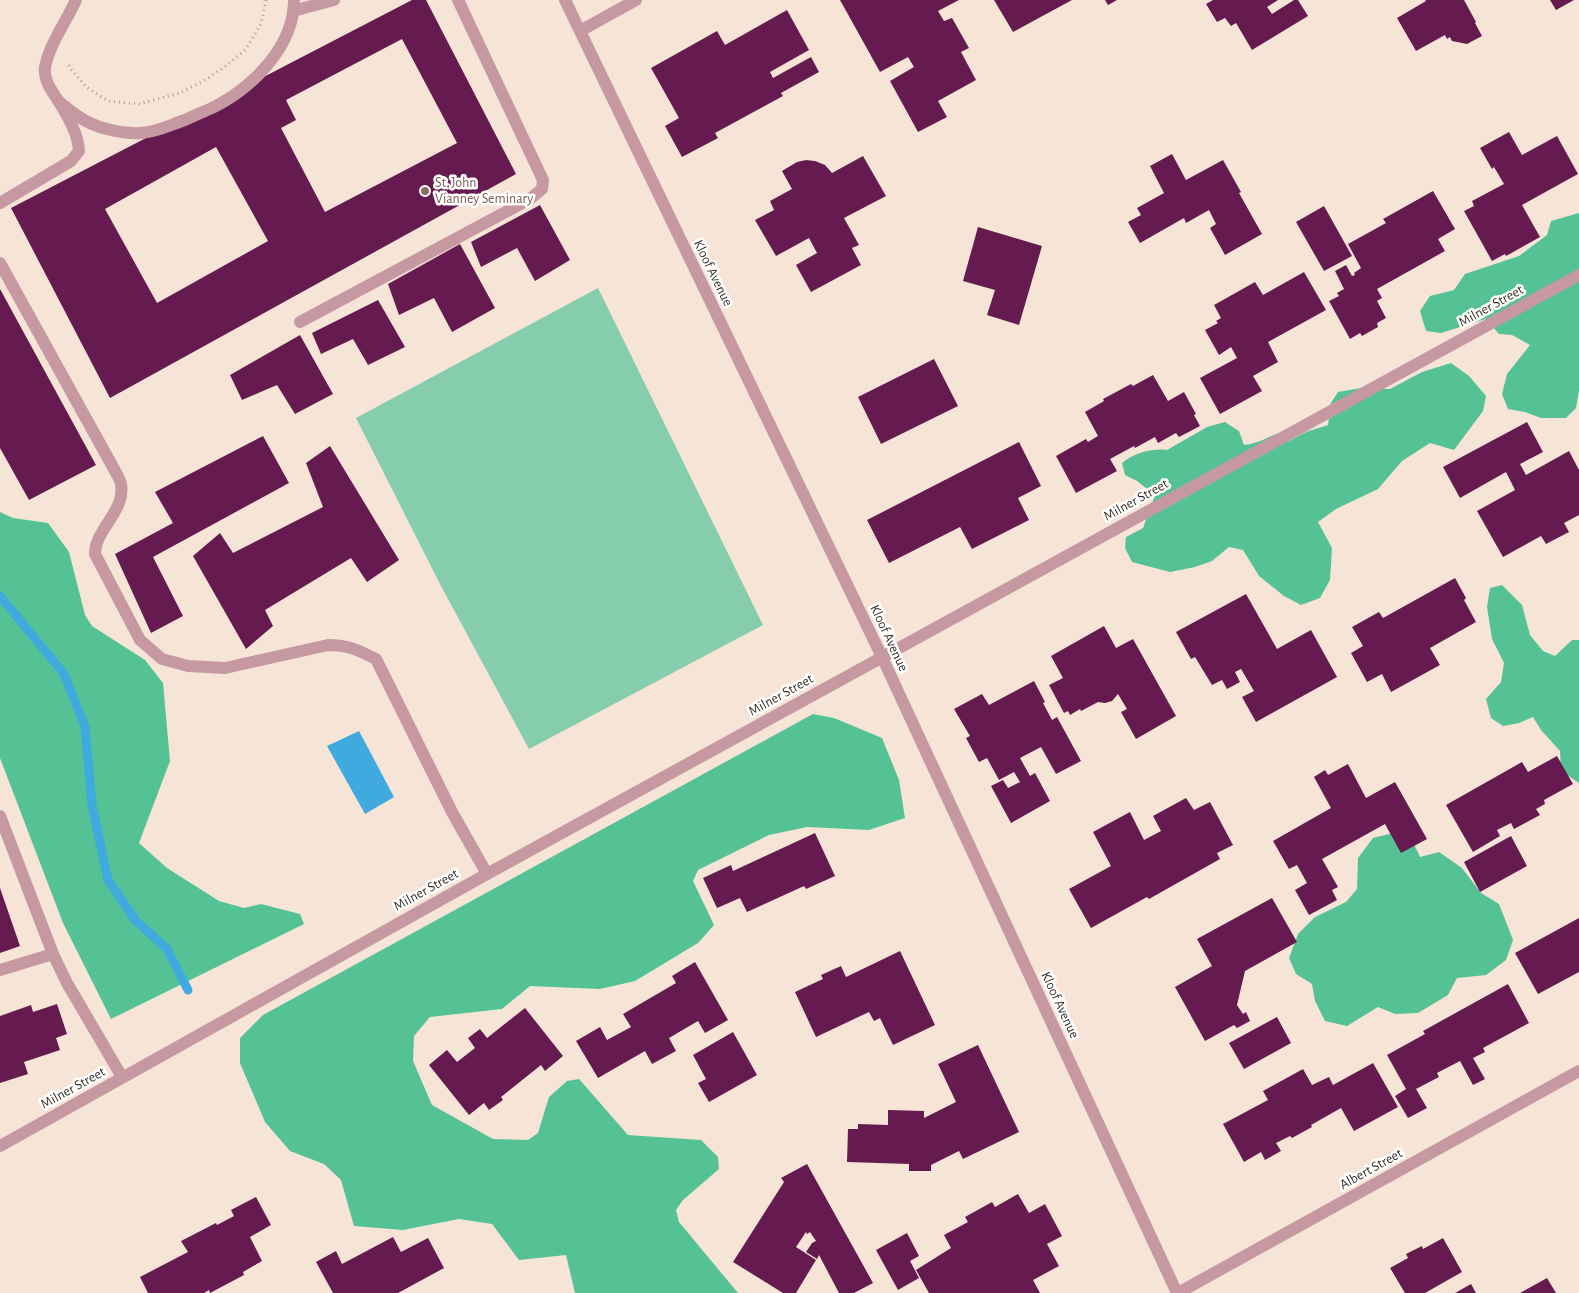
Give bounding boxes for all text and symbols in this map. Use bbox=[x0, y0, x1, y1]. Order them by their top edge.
place label: St. John Vianney Seminary bbox=[435, 175, 533, 208]
marker: St. John Vianney Seminary bbox=[419, 185, 431, 197]
street label: Kloof Avenue bbox=[690, 237, 736, 309]
street label: Milner Street bbox=[1456, 281, 1526, 331]
street label: Milner Street bbox=[1101, 475, 1171, 525]
street label: Kloof Avenue bbox=[866, 602, 912, 674]
street label: Milner Street bbox=[746, 670, 816, 720]
street label: Milner Street bbox=[391, 865, 461, 915]
street label: Kloof Avenue bbox=[1037, 969, 1083, 1041]
street label: Milner Street bbox=[38, 1063, 108, 1113]
street label: Albert Street bbox=[1337, 1145, 1405, 1193]

